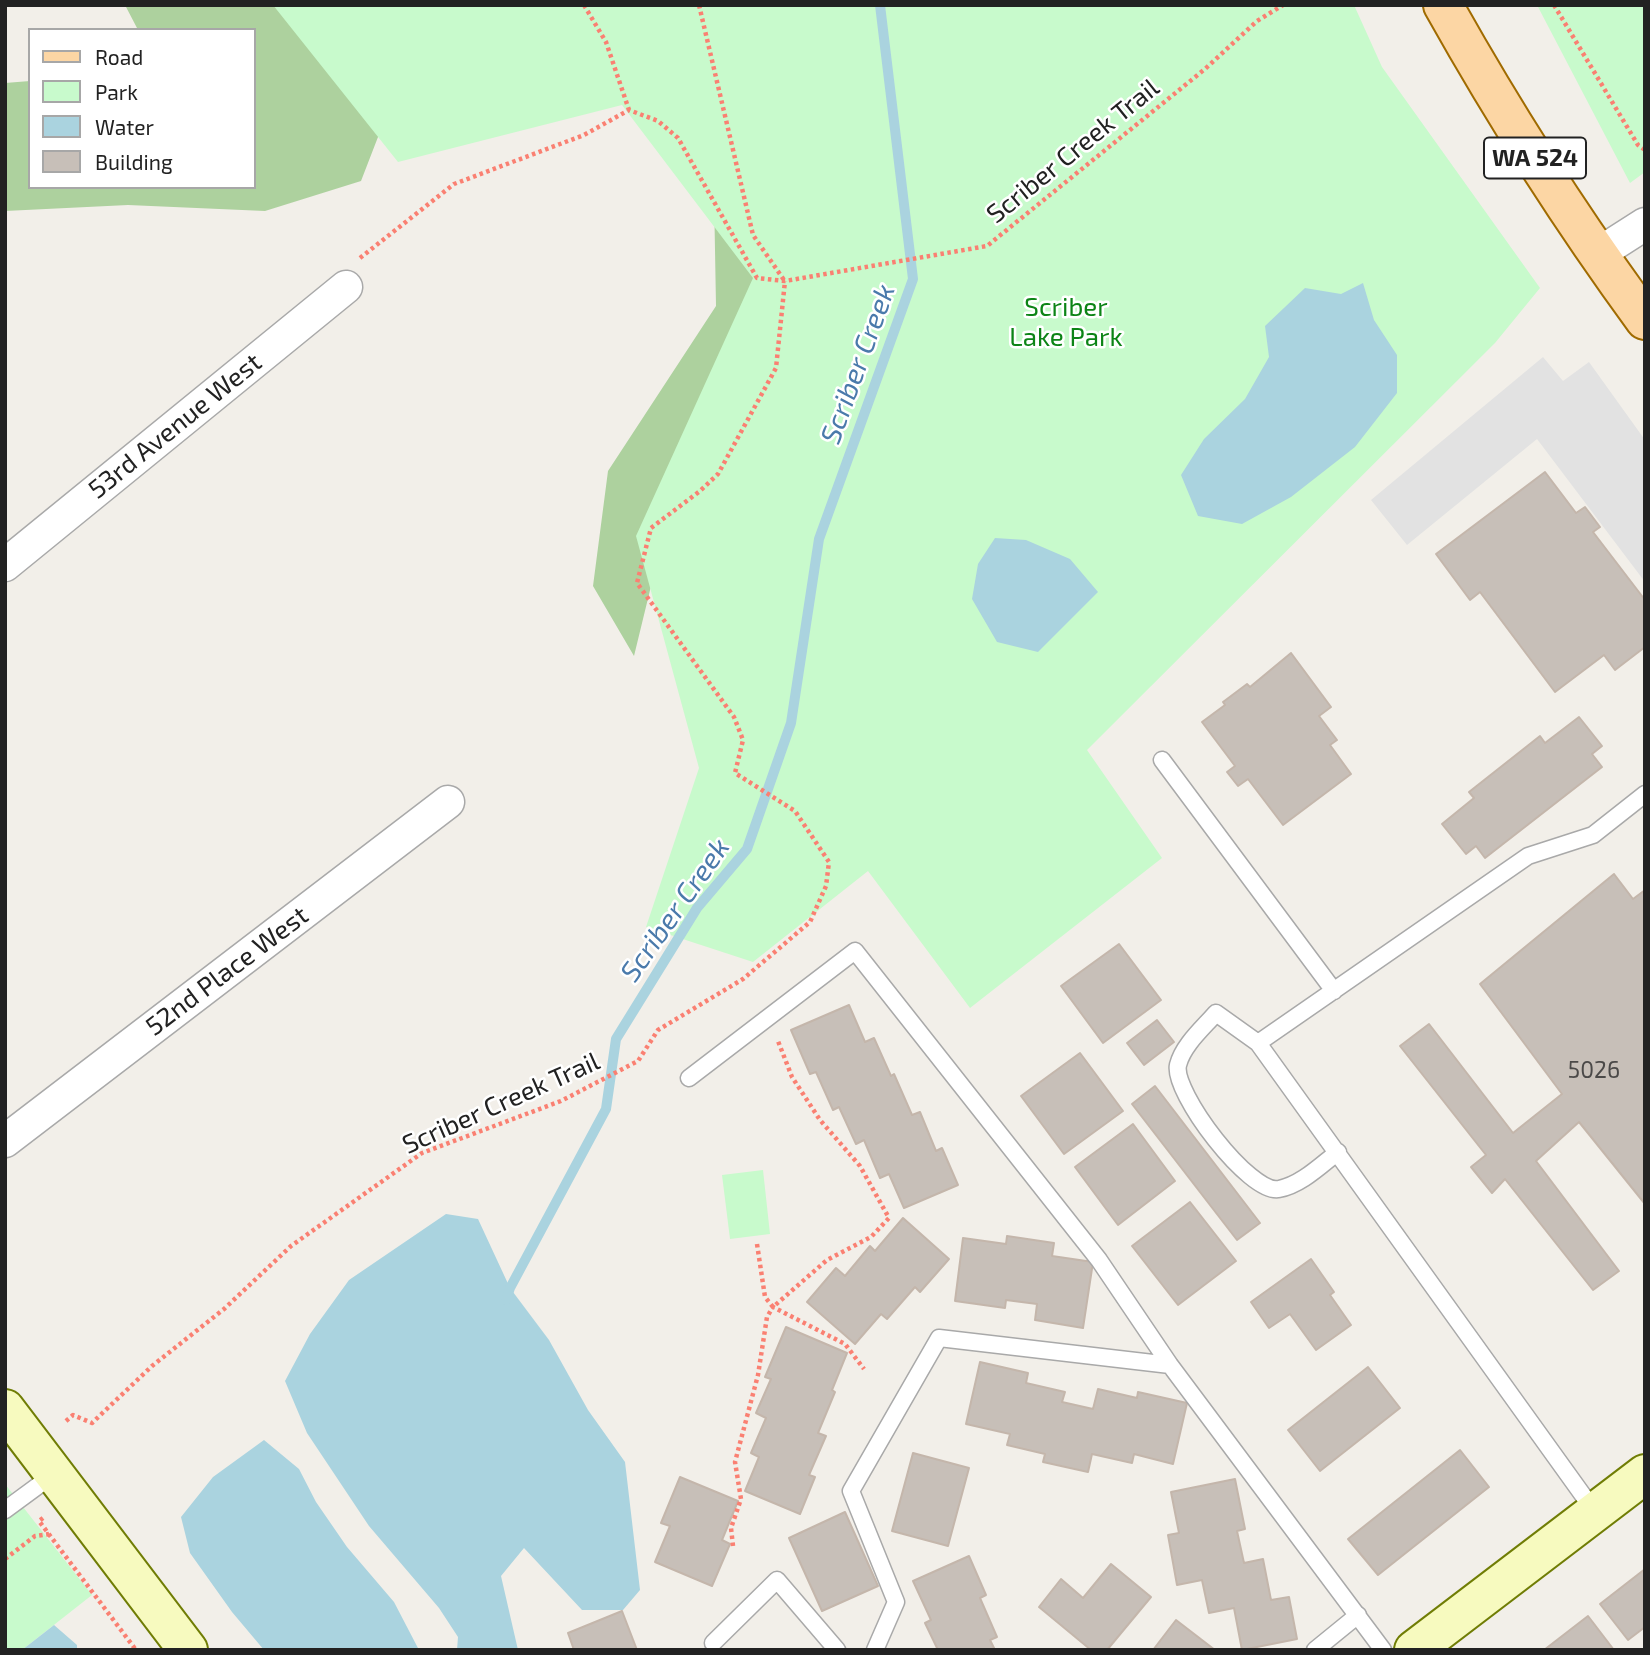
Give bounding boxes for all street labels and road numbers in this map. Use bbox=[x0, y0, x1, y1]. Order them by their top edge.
street label: Scriber Creek Trail bbox=[981, 72, 1165, 230]
road number: WA 524 bbox=[1484, 138, 1586, 178]
street label: 53rd Avenue West bbox=[82, 347, 268, 505]
street label: 52nd Place West bbox=[140, 900, 314, 1042]
street label: Scriber Creek Trail bbox=[398, 1046, 604, 1160]

